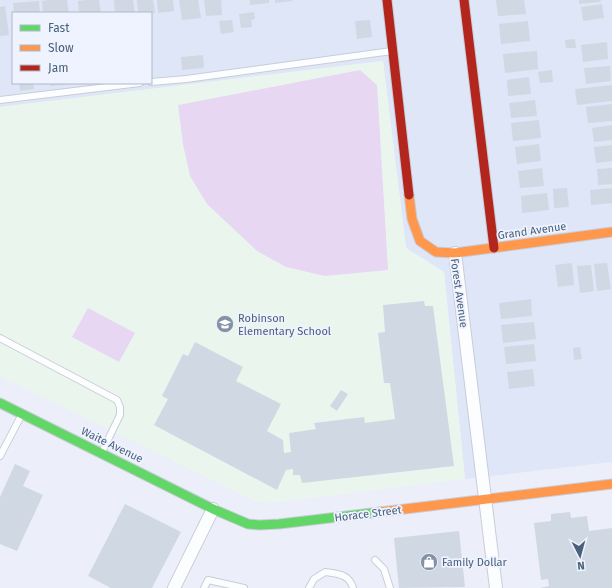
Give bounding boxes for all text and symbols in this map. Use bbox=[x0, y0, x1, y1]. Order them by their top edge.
legend bbox=[12, 12, 152, 84]
text: Fast bbox=[48, 21, 70, 35]
text: Slow bbox=[48, 41, 74, 55]
text: Jam bbox=[48, 61, 68, 75]
street label: Grand Avenue bbox=[497, 220, 567, 242]
street label: Forest Avenue bbox=[448, 257, 470, 329]
place label: Robinson Elementary School bbox=[238, 312, 331, 338]
school or university icon: Robinson Elementary School bbox=[215, 314, 235, 334]
street label: Waite Avenue bbox=[79, 424, 145, 466]
street label: Horace Street bbox=[334, 503, 402, 525]
north arrow bbox=[560, 536, 600, 576]
shop icon: Family Dollar bbox=[419, 552, 439, 572]
place label: Family Dollar bbox=[442, 556, 508, 569]
text: N bbox=[577, 559, 585, 572]

